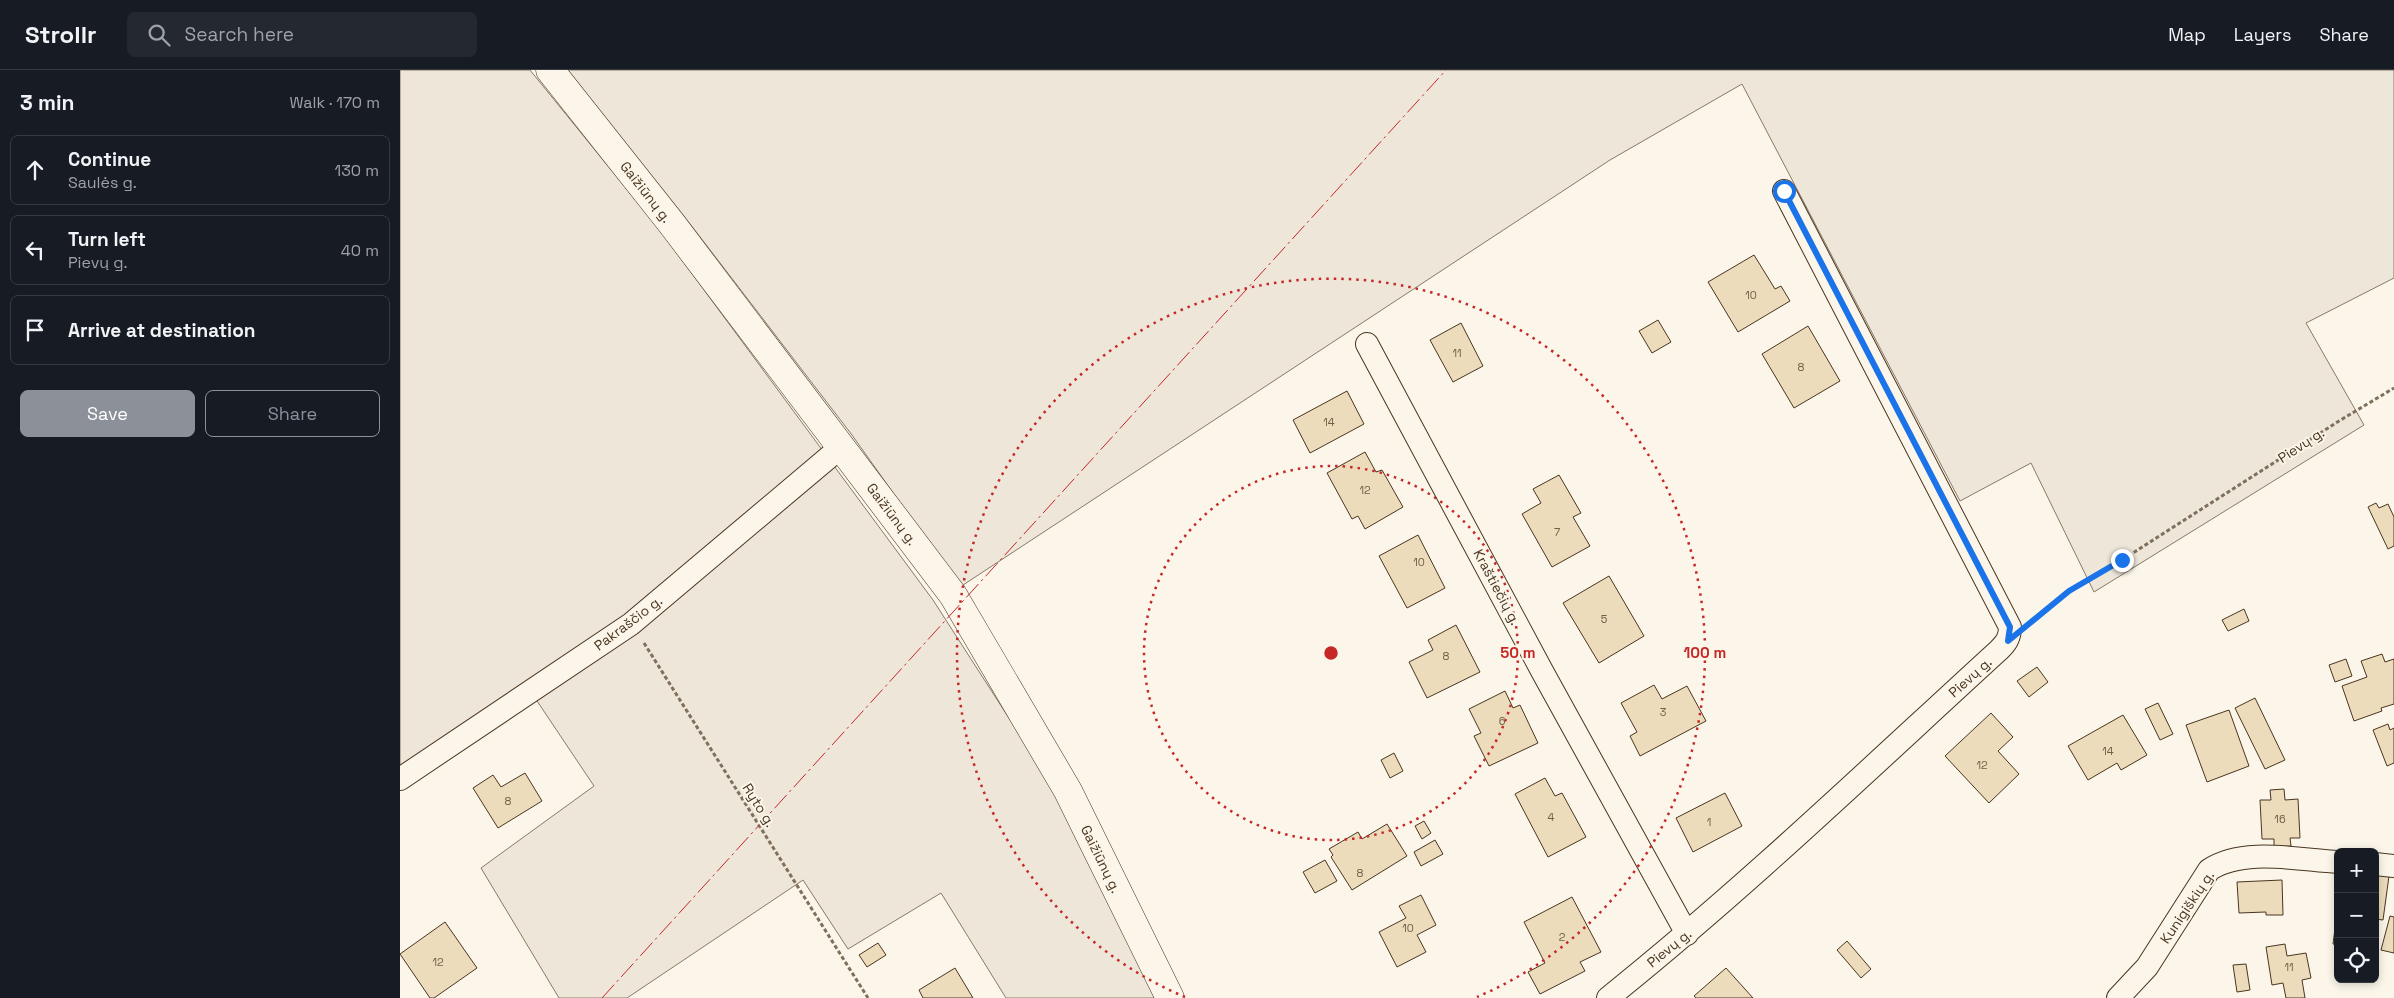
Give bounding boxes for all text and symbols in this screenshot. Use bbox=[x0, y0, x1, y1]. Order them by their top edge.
search box bbox=[127, 12, 477, 57]
text: Strollr bbox=[25, 19, 97, 50]
icon: search bbox=[145, 21, 173, 49]
text: Search here bbox=[185, 22, 294, 47]
text: Map bbox=[2168, 23, 2206, 46]
text: Layers bbox=[2234, 23, 2291, 46]
text: Share bbox=[2319, 23, 2369, 46]
text: 3 min bbox=[20, 89, 75, 116]
text: Walk · 170 m bbox=[290, 92, 380, 113]
text: Continue bbox=[68, 147, 151, 172]
icon: ahead bbox=[21, 156, 49, 184]
street label: Gaižiūnų g. bbox=[616, 158, 676, 226]
text: 130 m bbox=[335, 160, 379, 181]
text: Saulės g. bbox=[68, 172, 137, 193]
route start bbox=[1773, 180, 1796, 203]
text: Turn left bbox=[68, 227, 146, 252]
icon: left bbox=[21, 236, 49, 264]
text: 40 m bbox=[341, 240, 379, 261]
text: Pievų g. bbox=[68, 252, 128, 273]
house number: 10 bbox=[1745, 288, 1757, 302]
icon: arrive bbox=[21, 316, 49, 344]
text: Arrive at destination bbox=[68, 318, 256, 343]
house number: 11 bbox=[1452, 346, 1462, 360]
house number: 8 bbox=[1798, 360, 1805, 374]
button: Save bbox=[20, 390, 195, 437]
button: Share bbox=[205, 390, 380, 437]
house number: 14 bbox=[1323, 415, 1335, 429]
street label: Pievų g. bbox=[2274, 423, 2328, 467]
street label: Gaižiūnų g. bbox=[863, 479, 921, 549]
house number: 12 bbox=[1359, 483, 1371, 497]
house number: 7 bbox=[1554, 525, 1560, 539]
street label: Kraštiečių g. bbox=[1469, 546, 1525, 628]
route end bbox=[2111, 549, 2134, 572]
house number: 10 bbox=[1413, 555, 1425, 569]
street label: Pakraščio g. bbox=[590, 591, 666, 655]
house number: 5 bbox=[1601, 612, 1608, 626]
text: 50 m bbox=[1500, 643, 1536, 662]
text: 100 m bbox=[1684, 643, 1726, 662]
centre of rings bbox=[1322, 644, 1340, 662]
house number: 8 bbox=[1443, 649, 1450, 663]
street label: Pievų g. bbox=[1945, 653, 1995, 701]
house number: 3 bbox=[1660, 705, 1667, 719]
house number: 6 bbox=[1499, 714, 1506, 728]
house number: 14 bbox=[2102, 744, 2114, 758]
house number: 12 bbox=[1976, 758, 1988, 772]
street label: Ryto g. bbox=[739, 780, 779, 830]
house number: 8 bbox=[505, 794, 512, 808]
house number: 4 bbox=[1548, 810, 1555, 824]
house number: 16 bbox=[2274, 812, 2286, 826]
house number: 1 bbox=[1707, 815, 1711, 829]
street label: Gaižiūnų g. bbox=[1077, 822, 1125, 896]
map controls bbox=[2334, 848, 2379, 983]
button: + bbox=[2334, 848, 2379, 893]
house number: 8 bbox=[1357, 866, 1364, 880]
street label: Kunigiškių g. bbox=[2156, 867, 2218, 947]
button: − bbox=[2334, 893, 2379, 938]
house number: 10 bbox=[1402, 921, 1414, 935]
street label: Pievų g. bbox=[1643, 925, 1695, 971]
house number: 2 bbox=[1559, 930, 1566, 944]
button: locate bbox=[2334, 938, 2379, 983]
house number: 12 bbox=[432, 955, 444, 969]
house number: 11 bbox=[2284, 960, 2294, 974]

